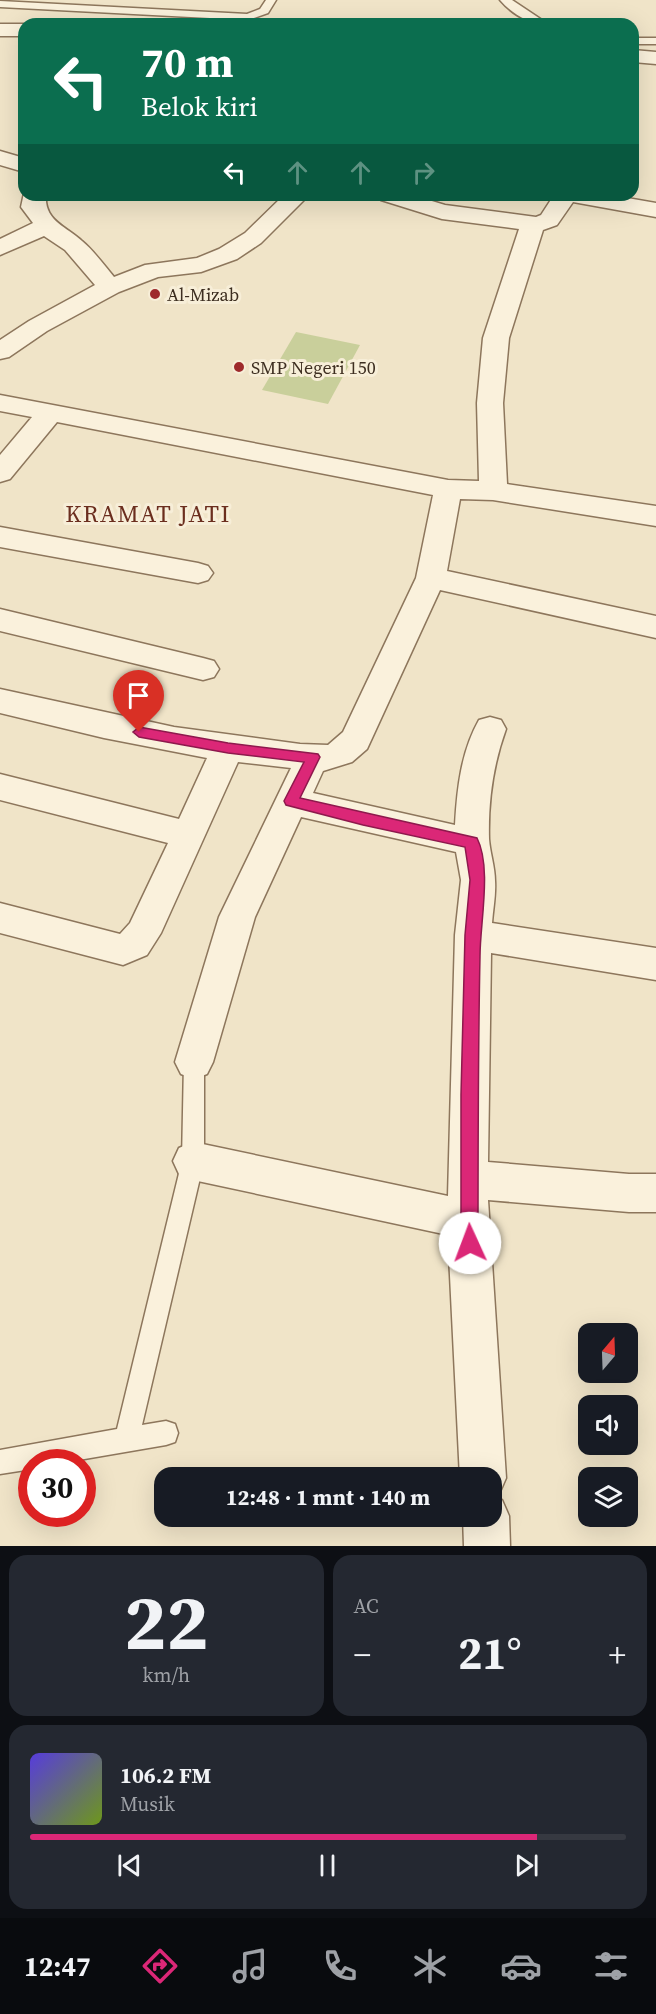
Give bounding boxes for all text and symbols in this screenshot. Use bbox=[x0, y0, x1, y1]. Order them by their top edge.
text: 70 m bbox=[141, 33, 234, 91]
icon: left bbox=[42, 42, 120, 120]
text: Belok kiri bbox=[141, 88, 257, 125]
icon: left bbox=[218, 156, 251, 189]
icon: ahead bbox=[281, 156, 314, 189]
icon: ahead bbox=[344, 156, 377, 189]
icon: right bbox=[407, 156, 440, 189]
place label: Al-Mizab bbox=[167, 282, 239, 307]
marker: Al-Mizab bbox=[148, 287, 162, 301]
place label: SMP Negeri 150 bbox=[251, 355, 376, 380]
marker: SMP Negeri 150 bbox=[232, 360, 246, 374]
district label: KRAMAT JATI bbox=[65, 497, 231, 530]
pin bbox=[113, 670, 164, 732]
icon: arrive bbox=[122, 679, 155, 712]
position arrow bbox=[438, 1211, 502, 1275]
north arrow bbox=[578, 1323, 638, 1383]
map controls bbox=[578, 1323, 638, 1527]
button: sound bbox=[578, 1395, 638, 1455]
speed limit sign: 30 bbox=[18, 1449, 96, 1527]
button: layers bbox=[578, 1467, 638, 1527]
text: 12:48 · 1 mnt · 140 m bbox=[226, 1482, 430, 1512]
text: 22 bbox=[124, 1568, 209, 1675]
text: AC bbox=[354, 1592, 379, 1620]
text: 21° bbox=[458, 1622, 522, 1684]
text: − bbox=[354, 1632, 371, 1677]
text: + bbox=[608, 1632, 626, 1677]
text: km/h bbox=[142, 1661, 190, 1689]
text: 106.2 FM bbox=[120, 1760, 211, 1790]
text: Musik bbox=[120, 1790, 175, 1818]
icon: previous bbox=[113, 1849, 146, 1882]
icon: pause bbox=[311, 1849, 344, 1882]
icon: next bbox=[510, 1849, 543, 1882]
icon: directions bbox=[139, 1945, 181, 1987]
icon: music bbox=[229, 1945, 271, 1987]
icon: phone bbox=[319, 1945, 361, 1987]
icon: climate bbox=[409, 1945, 451, 1987]
icon: car bbox=[500, 1945, 542, 1987]
icon: filters bbox=[590, 1945, 632, 1987]
text: 12:47 bbox=[24, 1948, 91, 1985]

